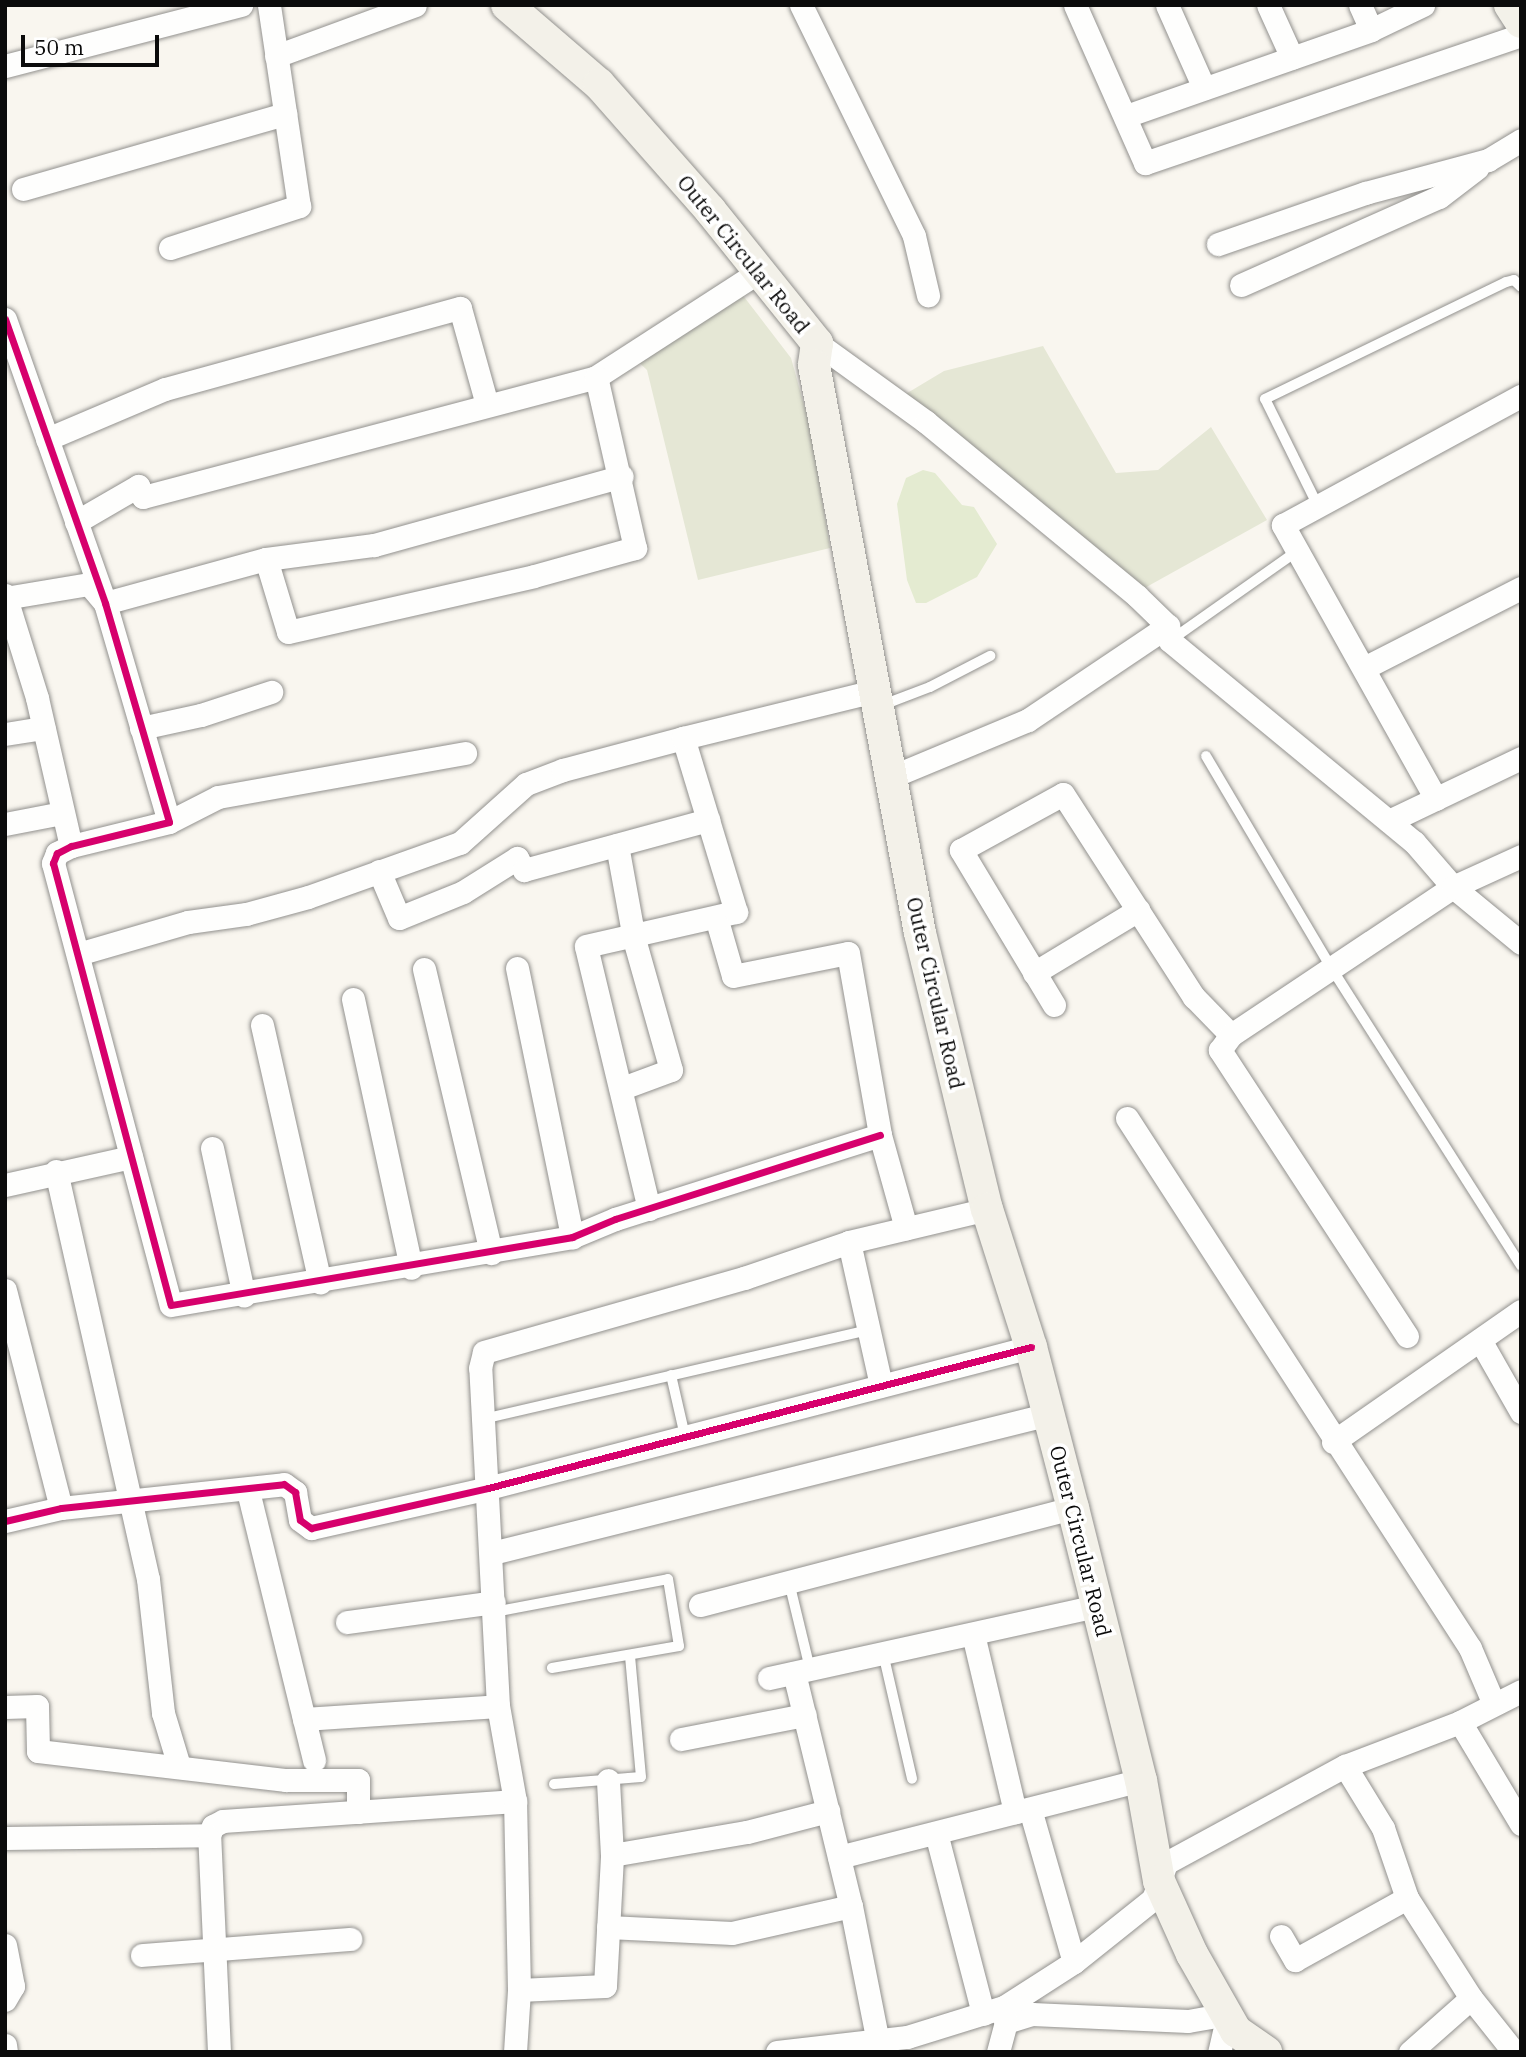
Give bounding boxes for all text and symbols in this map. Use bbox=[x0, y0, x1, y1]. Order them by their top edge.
scale bar bbox=[24, 21, 163, 65]
text: 50 m bbox=[34, 33, 84, 61]
street label: Outer Circular Road bbox=[672, 170, 816, 338]
street label: Outer Circular Road bbox=[902, 895, 970, 1091]
street label: Outer Circular Road bbox=[1045, 1443, 1117, 1639]

